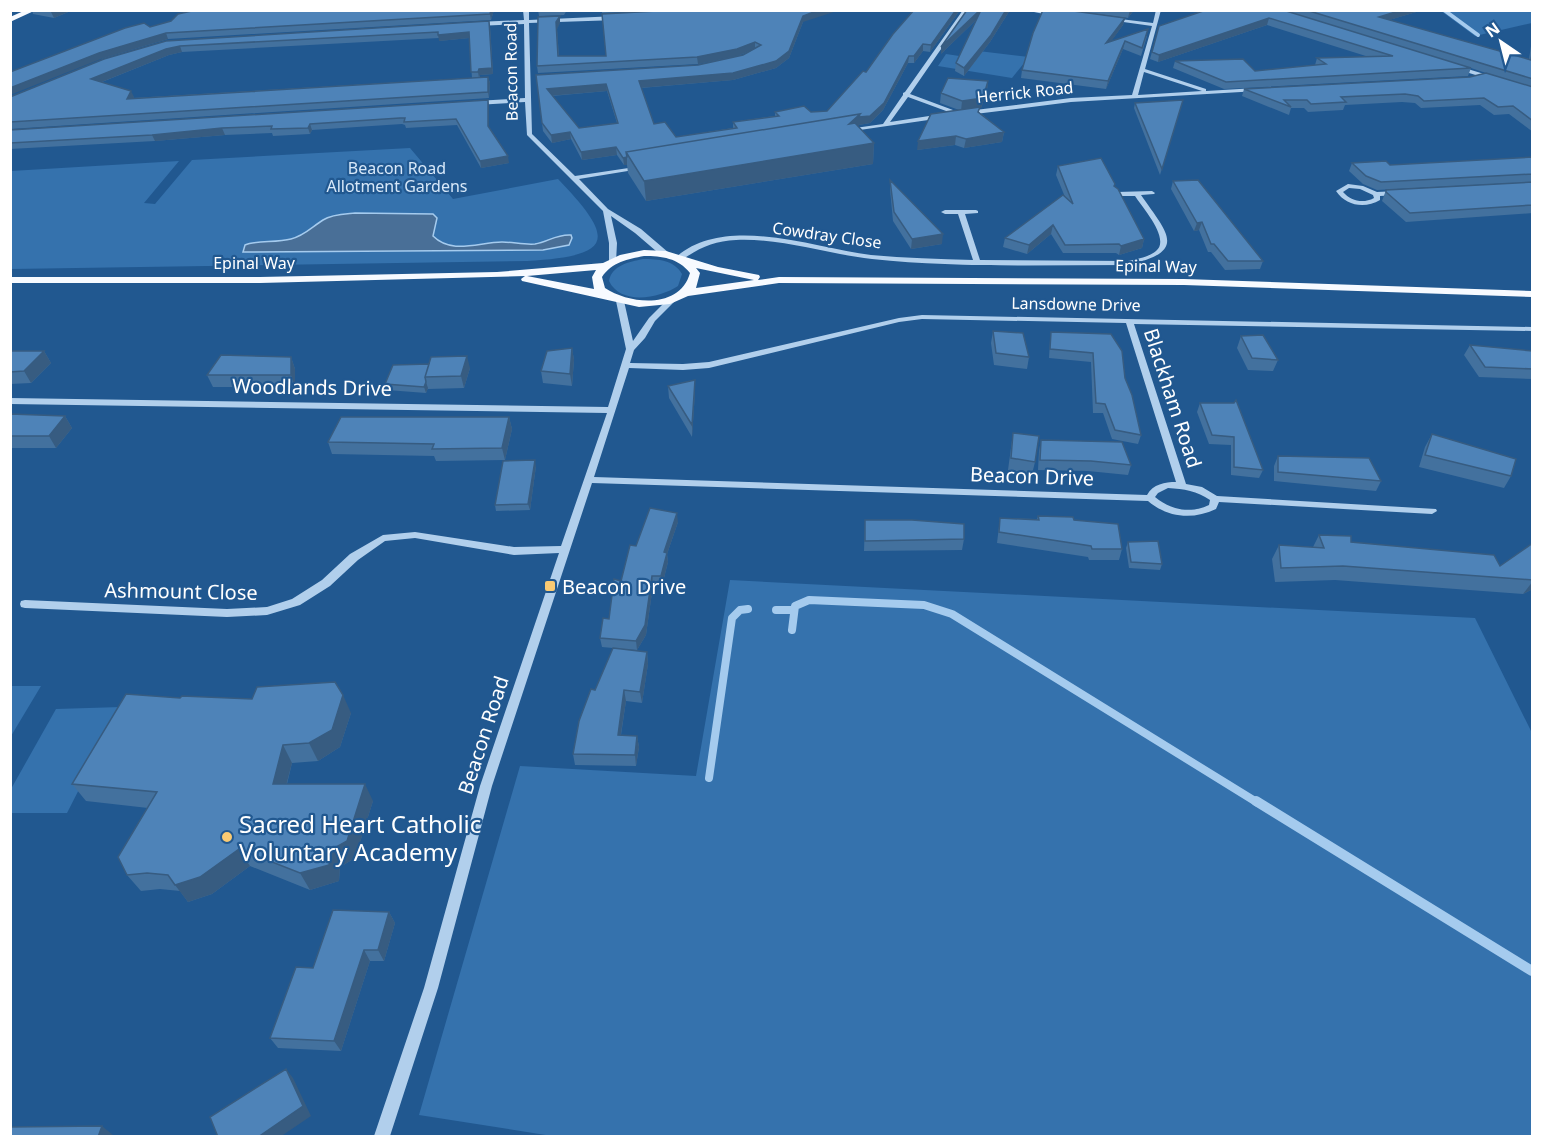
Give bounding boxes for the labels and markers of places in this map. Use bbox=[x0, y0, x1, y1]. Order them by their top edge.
place label: Beacon Drive bbox=[562, 573, 686, 600]
marker: Beacon Drive bbox=[543, 579, 557, 593]
place label: Sacred Heart Catholic Voluntary Academy bbox=[239, 807, 481, 868]
marker: Sacred Heart Catholic Voluntary Academy bbox=[220, 830, 234, 844]

